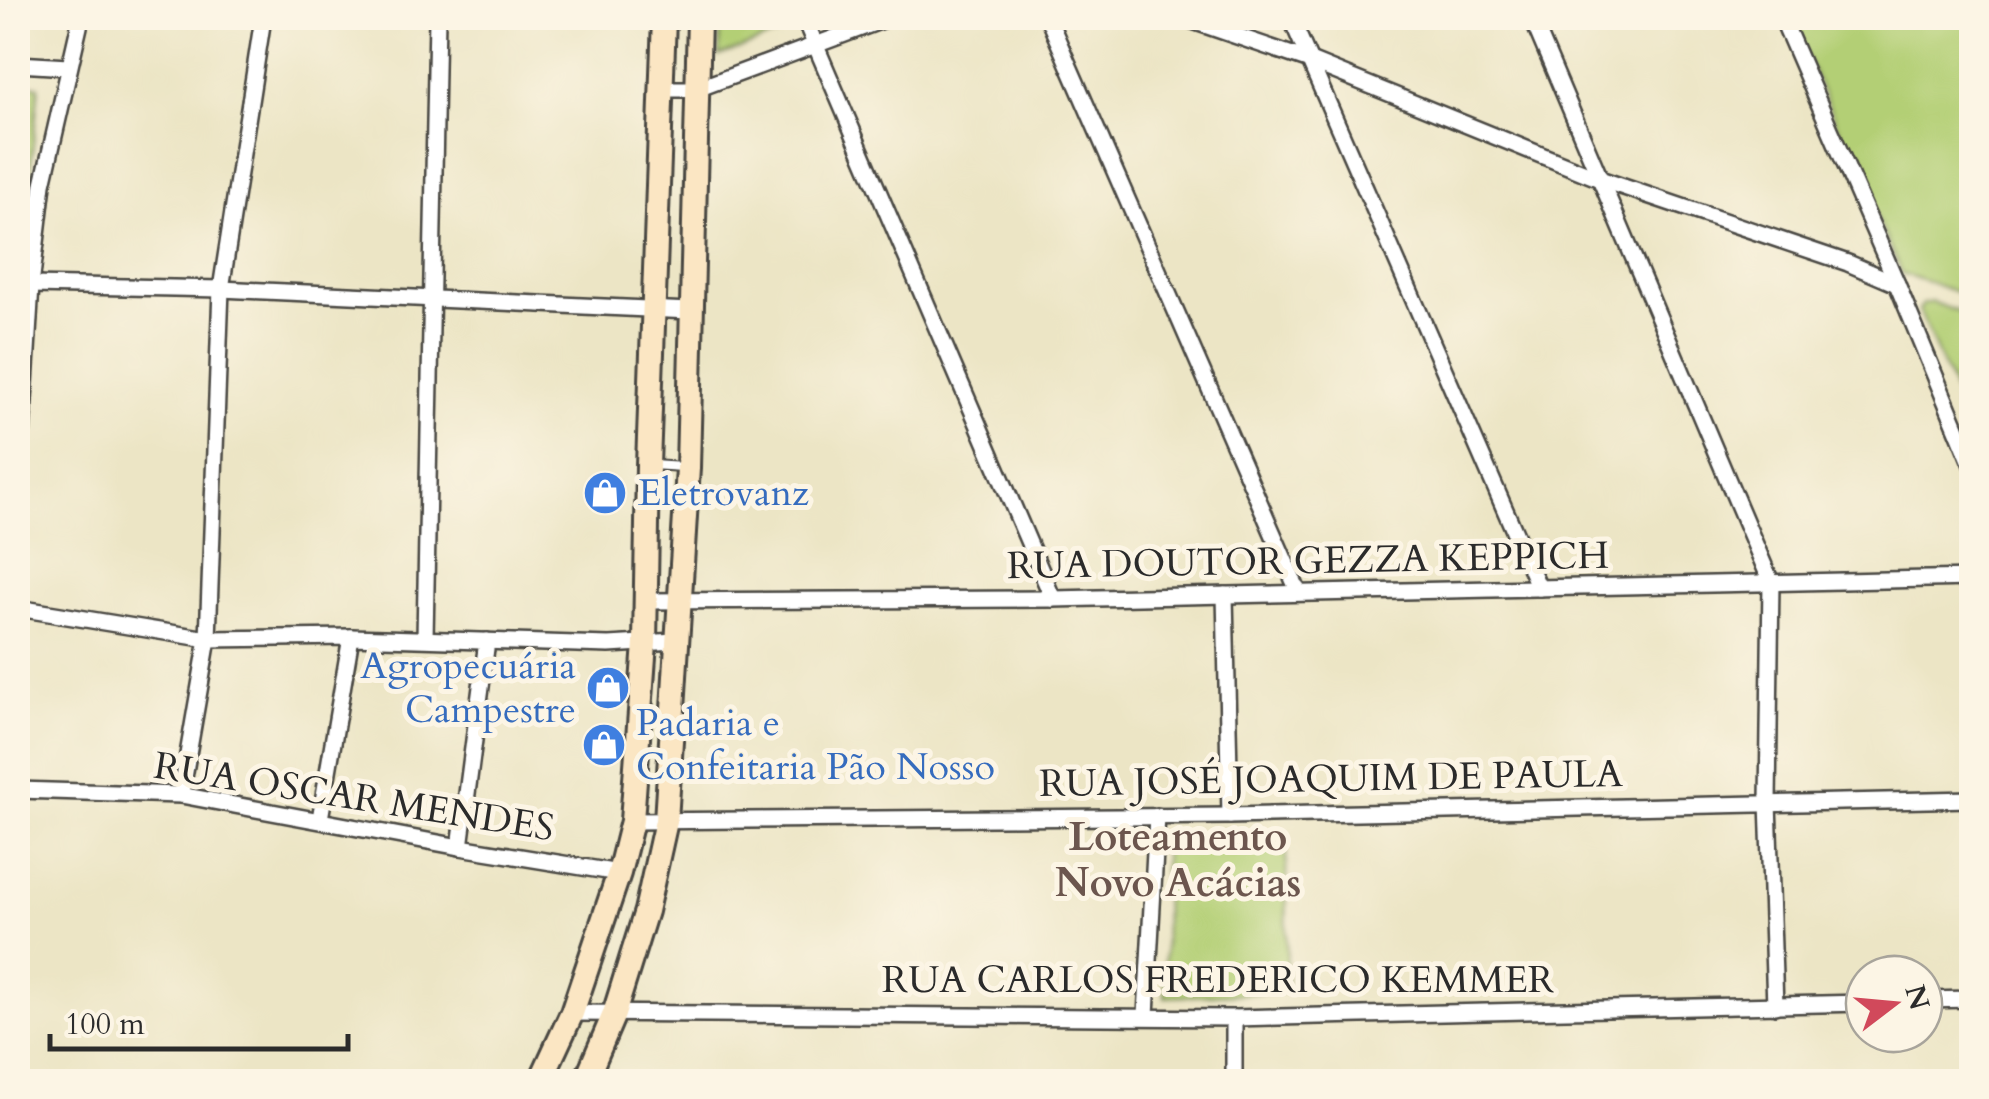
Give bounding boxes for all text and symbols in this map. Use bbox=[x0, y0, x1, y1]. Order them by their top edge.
place label: Eletrovanz bbox=[638, 467, 809, 519]
shop icon: Eletrovanz bbox=[582, 470, 628, 516]
street label: RUA DOUTOR GEZZA KEPPICH bbox=[1007, 530, 1609, 592]
place label: Agropecuária Campestre bbox=[360, 640, 576, 736]
shop icon: Agropecuária Campestre bbox=[585, 665, 631, 711]
place label: Padaria e Confeitaria Pão Nosso bbox=[636, 697, 995, 793]
shop icon: Padaria e Confeitaria Pão Nosso bbox=[581, 722, 627, 768]
street label: RUA OSCAR MENDES bbox=[150, 740, 558, 854]
street label: RUA JOSÉ JOAQUIM DE PAULA bbox=[1039, 748, 1623, 810]
district label: Loteamento Novo Acácias bbox=[1055, 810, 1301, 911]
street label: RUA CARLOS FREDERICO KEMMER bbox=[882, 954, 1555, 1006]
north arrow bbox=[1844, 954, 1944, 1054]
text: N bbox=[1895, 980, 1939, 1014]
scale bar bbox=[50, 989, 348, 1051]
text: 100 m bbox=[65, 1004, 145, 1045]

